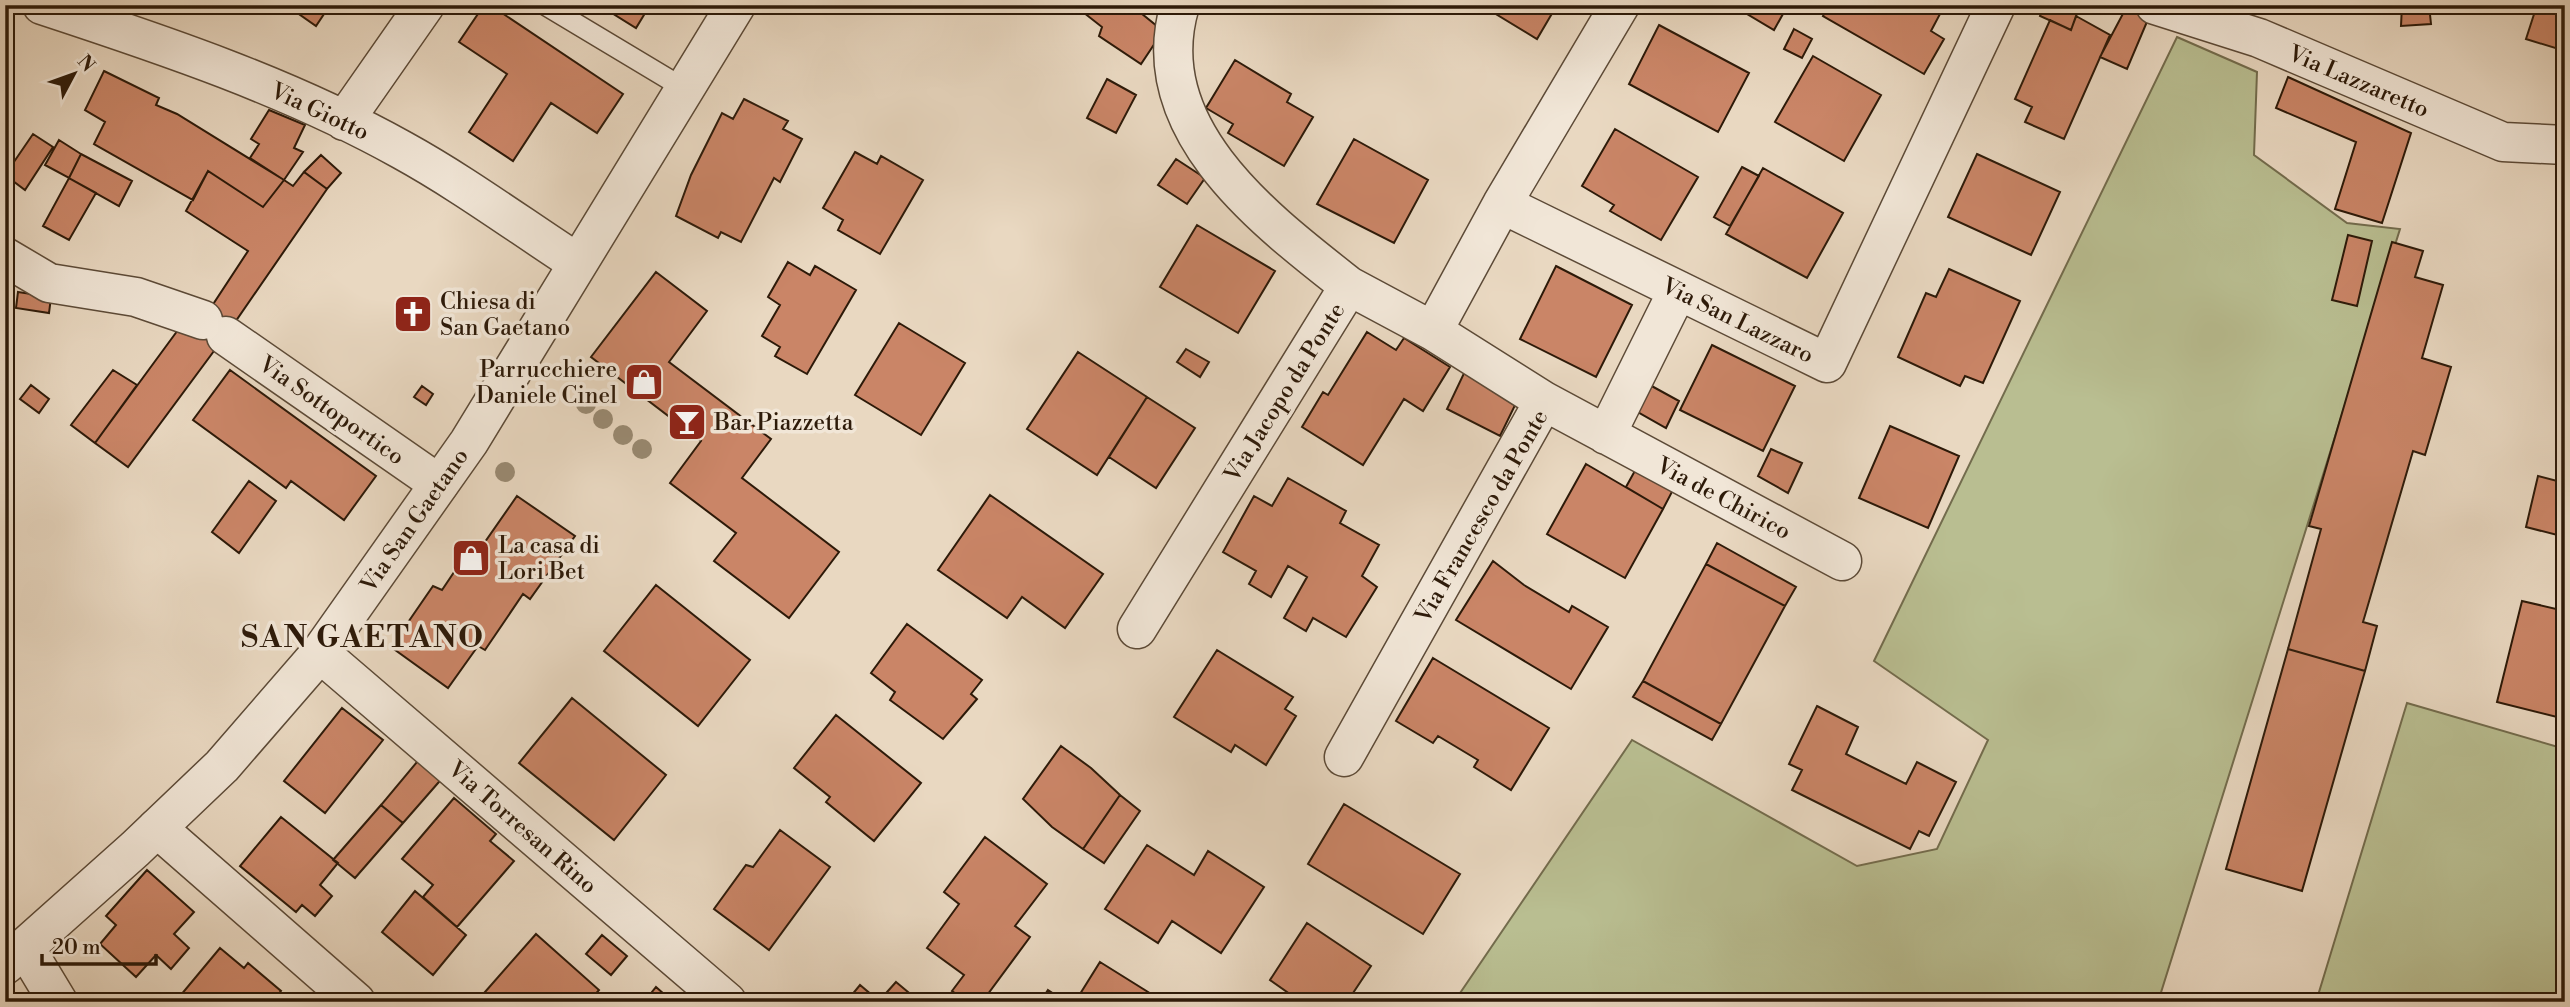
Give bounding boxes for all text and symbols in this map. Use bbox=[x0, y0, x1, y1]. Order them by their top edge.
north arrow bbox=[38, 38, 108, 108]
street label: Via Lazzaretto bbox=[2283, 39, 2433, 124]
text: N bbox=[72, 50, 100, 77]
street label: Via Giotto bbox=[265, 77, 373, 147]
street label: Via San Lazzaro bbox=[1656, 272, 1818, 370]
place label: Chiesa di San Gaetano bbox=[440, 288, 570, 342]
church icon: Chiesa di San Gaetano bbox=[392, 293, 434, 335]
street label: Via Jacopo da Ponte bbox=[1218, 298, 1351, 488]
street label: Via Sottoportico bbox=[253, 350, 410, 471]
place label: Parrucchiere Daniele Cinel bbox=[476, 356, 617, 410]
shop icon: Parrucchiere Daniele Cinel bbox=[623, 361, 665, 403]
bar icon: Bar Piazzetta bbox=[666, 401, 708, 443]
street label: Via Francesco da Ponte bbox=[1409, 405, 1554, 629]
place label: Bar Piazzetta bbox=[713, 409, 854, 437]
street label: Via San Gaetano bbox=[354, 443, 475, 599]
street label: Via de Chirico bbox=[1651, 451, 1796, 546]
place label: La casa di Lori Bet bbox=[498, 532, 600, 586]
shop icon: La casa di Lori Bet bbox=[450, 537, 492, 579]
district label: SAN GAETANO bbox=[241, 619, 485, 657]
street label: Via Torresan Rino bbox=[441, 755, 603, 900]
scale bar bbox=[42, 923, 156, 967]
text: 20 m bbox=[52, 935, 101, 961]

